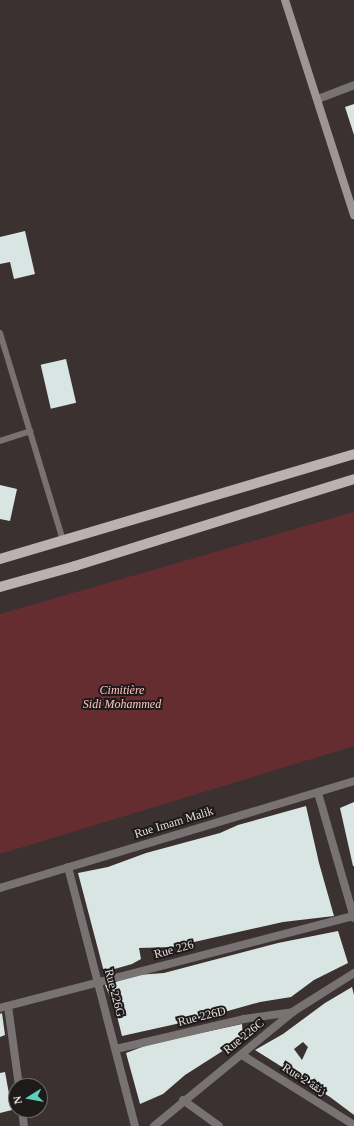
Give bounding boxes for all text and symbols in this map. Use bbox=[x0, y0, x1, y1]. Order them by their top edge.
park label: Cimitière Sidi Mohammed bbox=[83, 684, 161, 712]
street label: Rue Imam Malik bbox=[133, 804, 215, 842]
street label: Rue 226 bbox=[153, 938, 195, 962]
street label: Rue 226G bbox=[101, 967, 127, 1019]
street label: Rue 226D bbox=[176, 1004, 228, 1030]
street label: Rue 226C bbox=[221, 1016, 267, 1058]
street label: Rue 2 زنقة bbox=[279, 1061, 329, 1099]
north arrow bbox=[8, 1078, 48, 1118]
text: N bbox=[11, 1095, 24, 1105]

